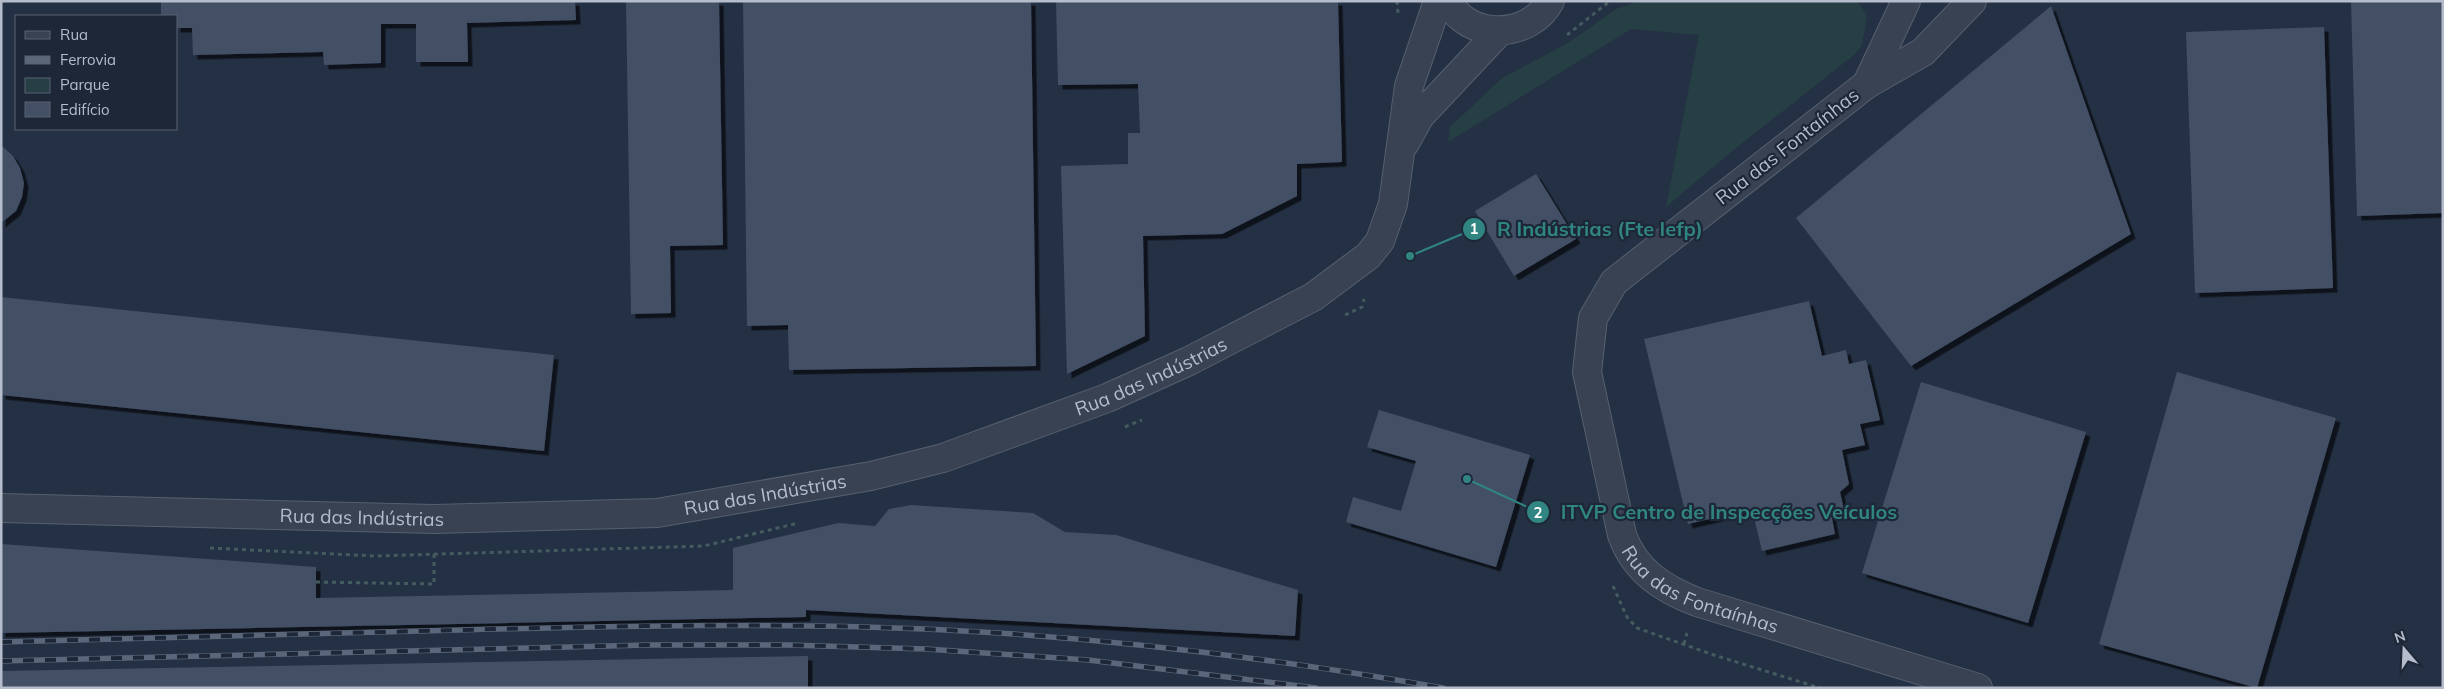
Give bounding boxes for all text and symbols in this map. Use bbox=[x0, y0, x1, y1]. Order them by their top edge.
legend bbox=[15, 15, 178, 130]
text: Rua bbox=[60, 25, 88, 44]
text: Ferrovia bbox=[60, 50, 116, 69]
text: Parque bbox=[60, 75, 110, 94]
street label: Rua das Fontaínhas bbox=[1710, 82, 1864, 210]
text: Edifício bbox=[60, 100, 110, 119]
callout: R Indústrias (Fte Iefp) bbox=[1462, 212, 1713, 247]
text: R Indústrias (Fte Iefp) bbox=[1497, 216, 1703, 241]
text: 1 bbox=[1469, 219, 1479, 238]
street label: Rua das Indústrias bbox=[1071, 332, 1231, 421]
street label: Rua das Indústrias bbox=[682, 468, 848, 520]
callout: ITVP Centro de Inspecções Veículos bbox=[1526, 495, 1907, 530]
text: ITVP Centro de Inspecções Veículos bbox=[1561, 499, 1897, 524]
street label: Rua das Indústrias bbox=[279, 503, 444, 531]
text: 2 bbox=[1533, 503, 1543, 522]
street label: Rua das Fontaínhas bbox=[1617, 541, 1781, 638]
north arrow bbox=[2379, 624, 2429, 674]
text: N bbox=[2392, 626, 2408, 647]

